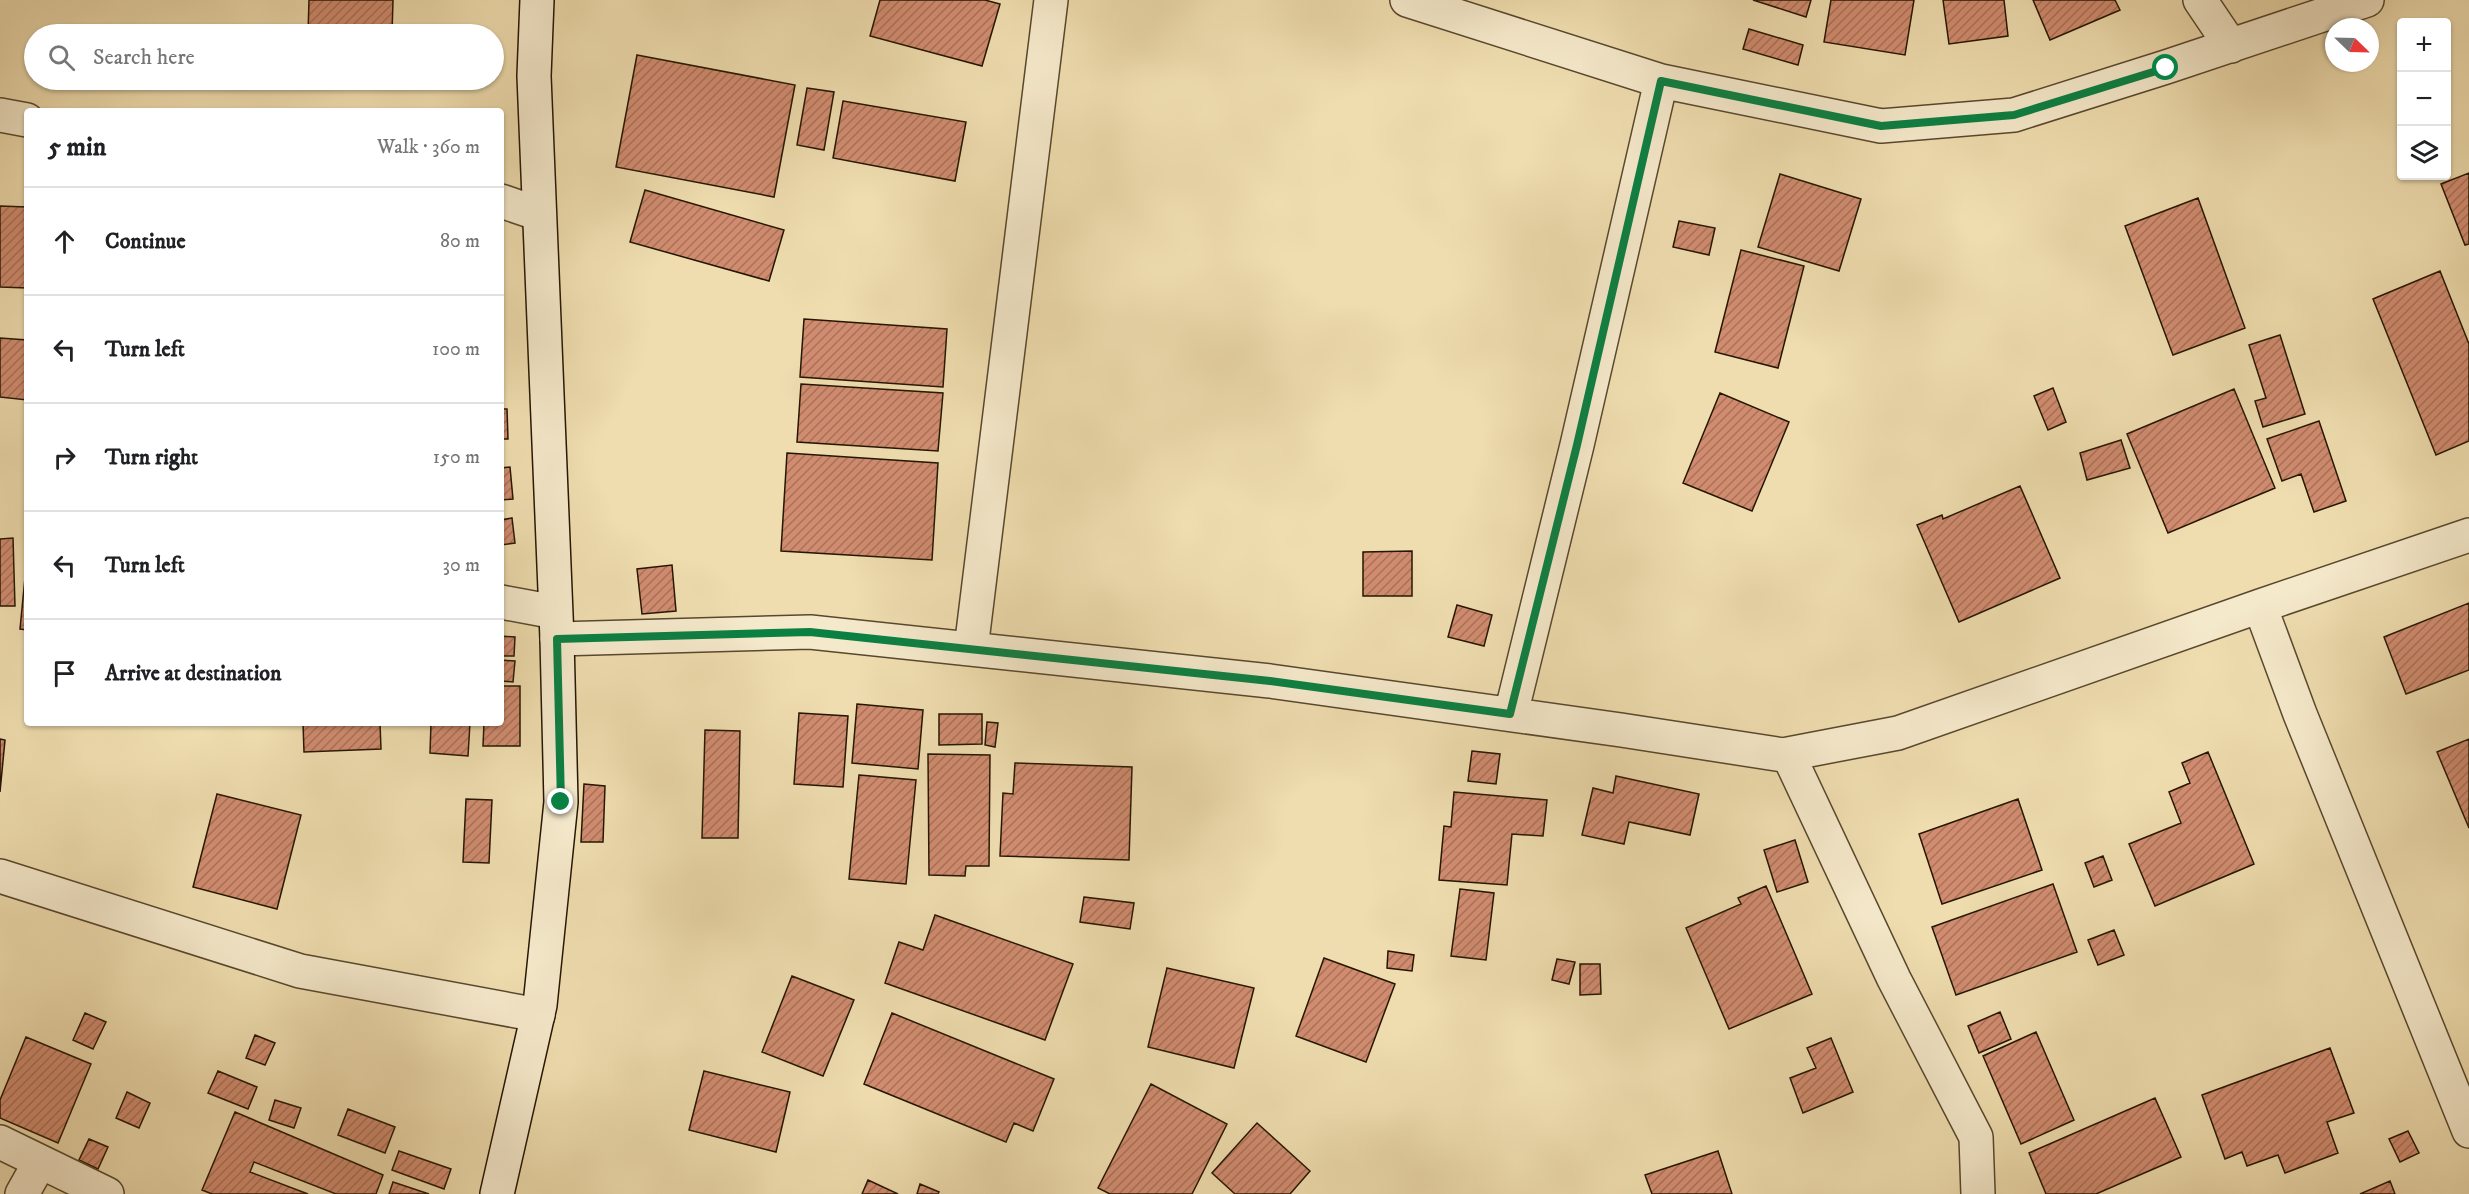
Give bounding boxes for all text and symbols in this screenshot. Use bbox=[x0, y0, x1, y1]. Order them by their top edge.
north arrow bbox=[2325, 18, 2379, 72]
map controls bbox=[2397, 18, 2451, 180]
button: + bbox=[2397, 18, 2451, 72]
search box bbox=[24, 24, 504, 90]
icon: search bbox=[45, 41, 78, 74]
text: Search here bbox=[93, 44, 195, 71]
route start bbox=[2152, 54, 2178, 80]
button: − bbox=[2397, 72, 2451, 126]
button: layers bbox=[2397, 126, 2451, 180]
text: 5 min bbox=[48, 131, 106, 164]
text: Walk · 360 m bbox=[377, 135, 480, 160]
icon: ahead bbox=[48, 225, 81, 258]
text: Continue bbox=[105, 228, 186, 255]
text: 80 m bbox=[440, 229, 480, 254]
icon: left bbox=[48, 333, 81, 366]
text: Turn left bbox=[105, 336, 185, 363]
text: 100 m bbox=[432, 337, 480, 362]
icon: right bbox=[48, 441, 81, 474]
text: Turn right bbox=[105, 444, 198, 471]
text: 150 m bbox=[433, 445, 480, 470]
icon: left bbox=[48, 549, 81, 582]
text: Turn left bbox=[105, 552, 185, 579]
text: 30 m bbox=[442, 553, 480, 578]
icon: arrive bbox=[48, 657, 81, 690]
text: Arrive at destination bbox=[105, 660, 282, 687]
route end bbox=[547, 788, 573, 814]

